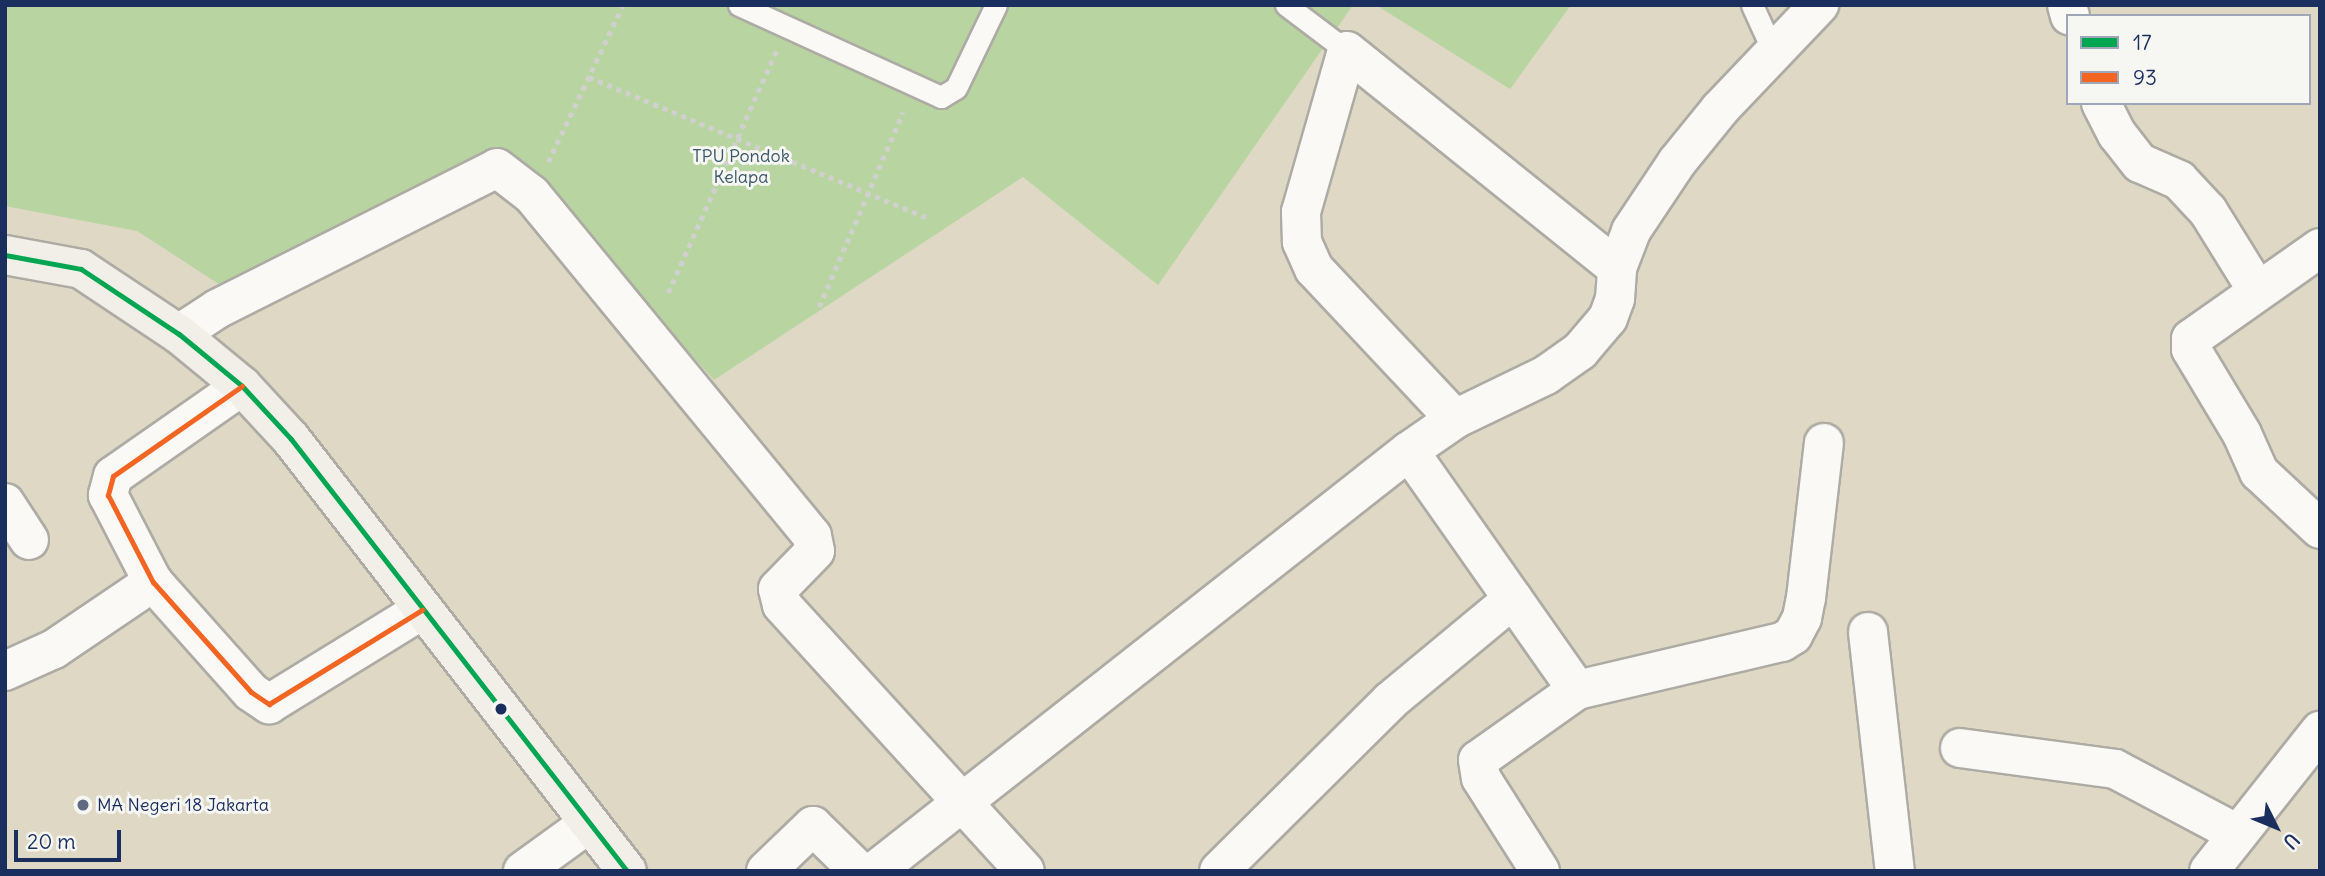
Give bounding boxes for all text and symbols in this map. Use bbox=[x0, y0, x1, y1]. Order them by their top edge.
legend bbox=[2066, 14, 2311, 105]
text: 17 bbox=[2133, 29, 2152, 56]
text: 93 bbox=[2133, 64, 2157, 91]
park label: TPU Pondok Kelapa bbox=[692, 146, 790, 188]
unlabelled marker bbox=[494, 702, 508, 716]
north arrow bbox=[2241, 792, 2311, 862]
place label: MA Negeri 18 Jakarta bbox=[97, 794, 269, 816]
marker: MA Negeri 18 Jakarta bbox=[75, 797, 91, 813]
scale bar bbox=[18, 816, 124, 860]
text: 20 m bbox=[27, 828, 76, 855]
text: U bbox=[2278, 828, 2305, 854]

